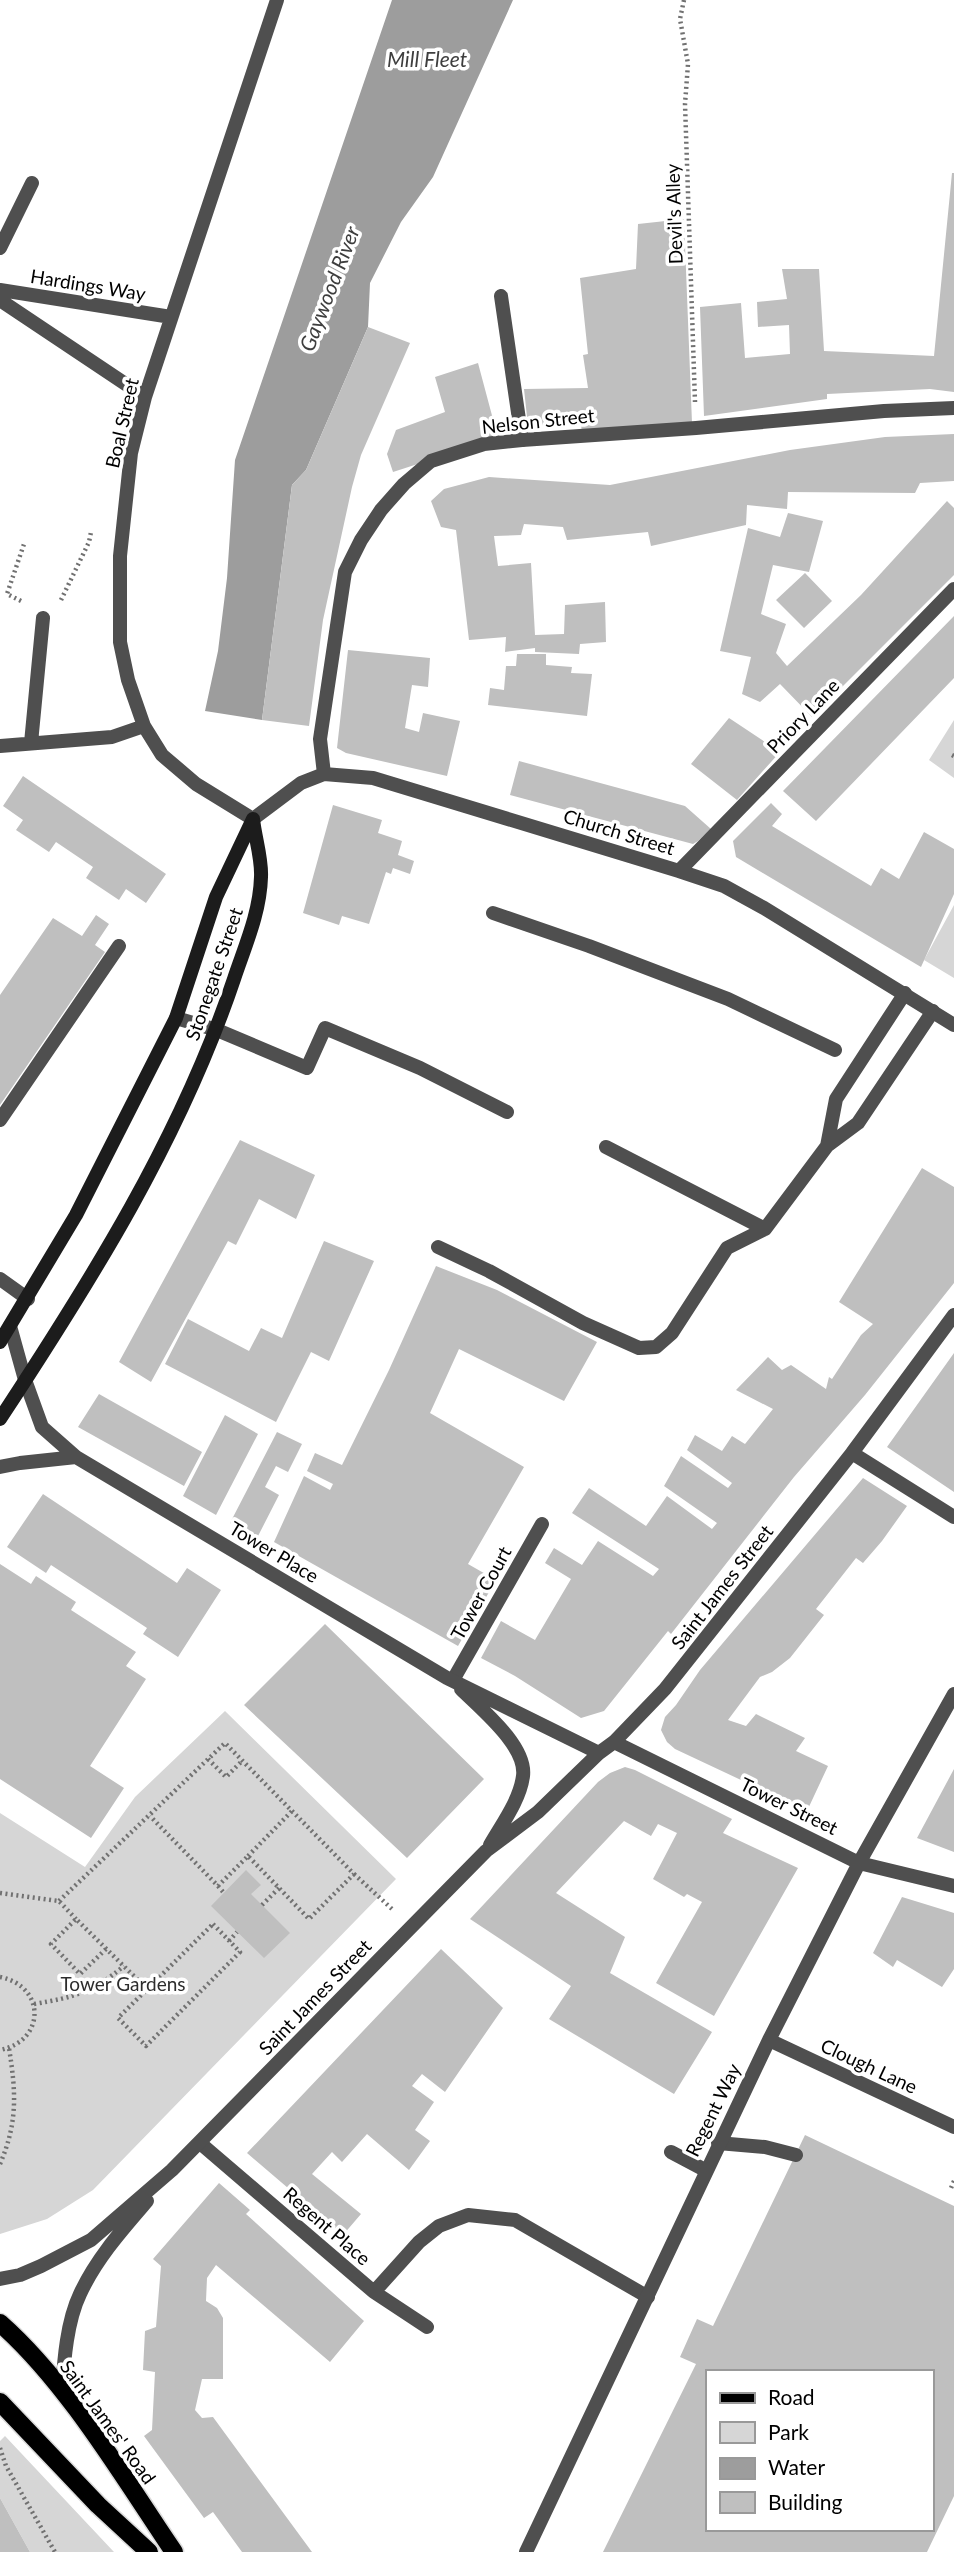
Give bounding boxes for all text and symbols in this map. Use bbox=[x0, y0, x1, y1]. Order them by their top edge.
water label: Mill Fleet bbox=[387, 46, 468, 71]
street label: Devil's Alley bbox=[660, 163, 687, 265]
water label: Gaywood River bbox=[293, 222, 364, 354]
street label: Hardings Way bbox=[29, 264, 148, 305]
street label: Boal Street bbox=[100, 375, 143, 470]
street label: Nelson Street bbox=[480, 403, 596, 438]
street label: Priory Lane bbox=[762, 674, 844, 758]
street label: Church Street bbox=[561, 804, 678, 859]
street label: Stonegate Street bbox=[180, 904, 247, 1043]
street label: Tower Place bbox=[225, 1516, 323, 1587]
street label: Saint James Street bbox=[666, 1520, 777, 1654]
street label: Tower Court bbox=[445, 1542, 516, 1644]
street label: Tower Street bbox=[737, 1772, 842, 1839]
street label: Saint James Street bbox=[254, 1934, 376, 2059]
park label: Tower Gardens bbox=[60, 1972, 186, 1995]
street label: Clough Lane bbox=[817, 2033, 921, 2098]
street label: Regent Way bbox=[680, 2059, 745, 2160]
street label: Regent Place bbox=[279, 2182, 375, 2270]
street label: Saint James' Road bbox=[56, 2355, 161, 2488]
legend bbox=[706, 2370, 933, 2531]
text: Road bbox=[768, 2384, 815, 2409]
text: Park bbox=[768, 2419, 809, 2444]
text: Water bbox=[768, 2454, 825, 2479]
text: Building bbox=[768, 2489, 843, 2514]

